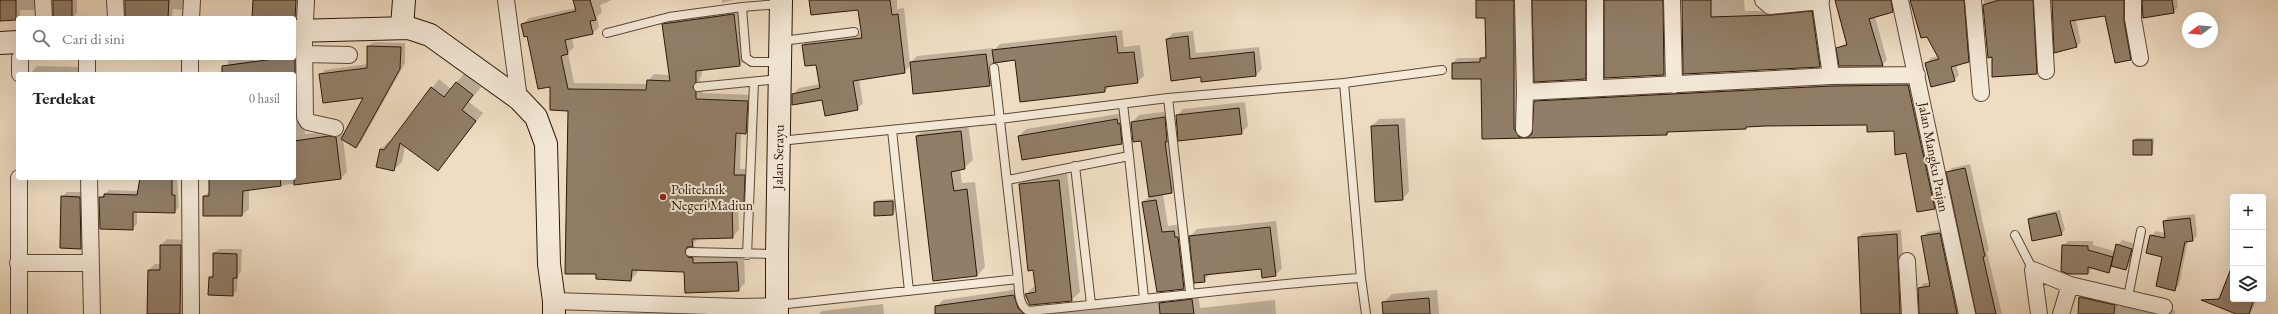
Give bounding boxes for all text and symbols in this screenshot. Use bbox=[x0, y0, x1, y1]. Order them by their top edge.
north arrow bbox=[2182, 12, 2218, 48]
search box bbox=[16, 16, 296, 60]
icon: search bbox=[30, 27, 52, 49]
text: Cari di sini bbox=[62, 29, 125, 48]
text: Terdekat bbox=[32, 87, 95, 109]
text: 0 hasil bbox=[249, 90, 280, 107]
street label: Jalan Mangku Prajan bbox=[1914, 100, 1954, 214]
street label: Jalan Serayu bbox=[768, 124, 788, 191]
place label: Politeknik Negeri Madiun bbox=[671, 180, 754, 214]
marker: Politeknik Negeri Madiun bbox=[658, 192, 668, 202]
map controls bbox=[2230, 194, 2266, 302]
button: + bbox=[2230, 194, 2266, 230]
button: − bbox=[2230, 230, 2266, 266]
button: layers bbox=[2230, 266, 2266, 302]

